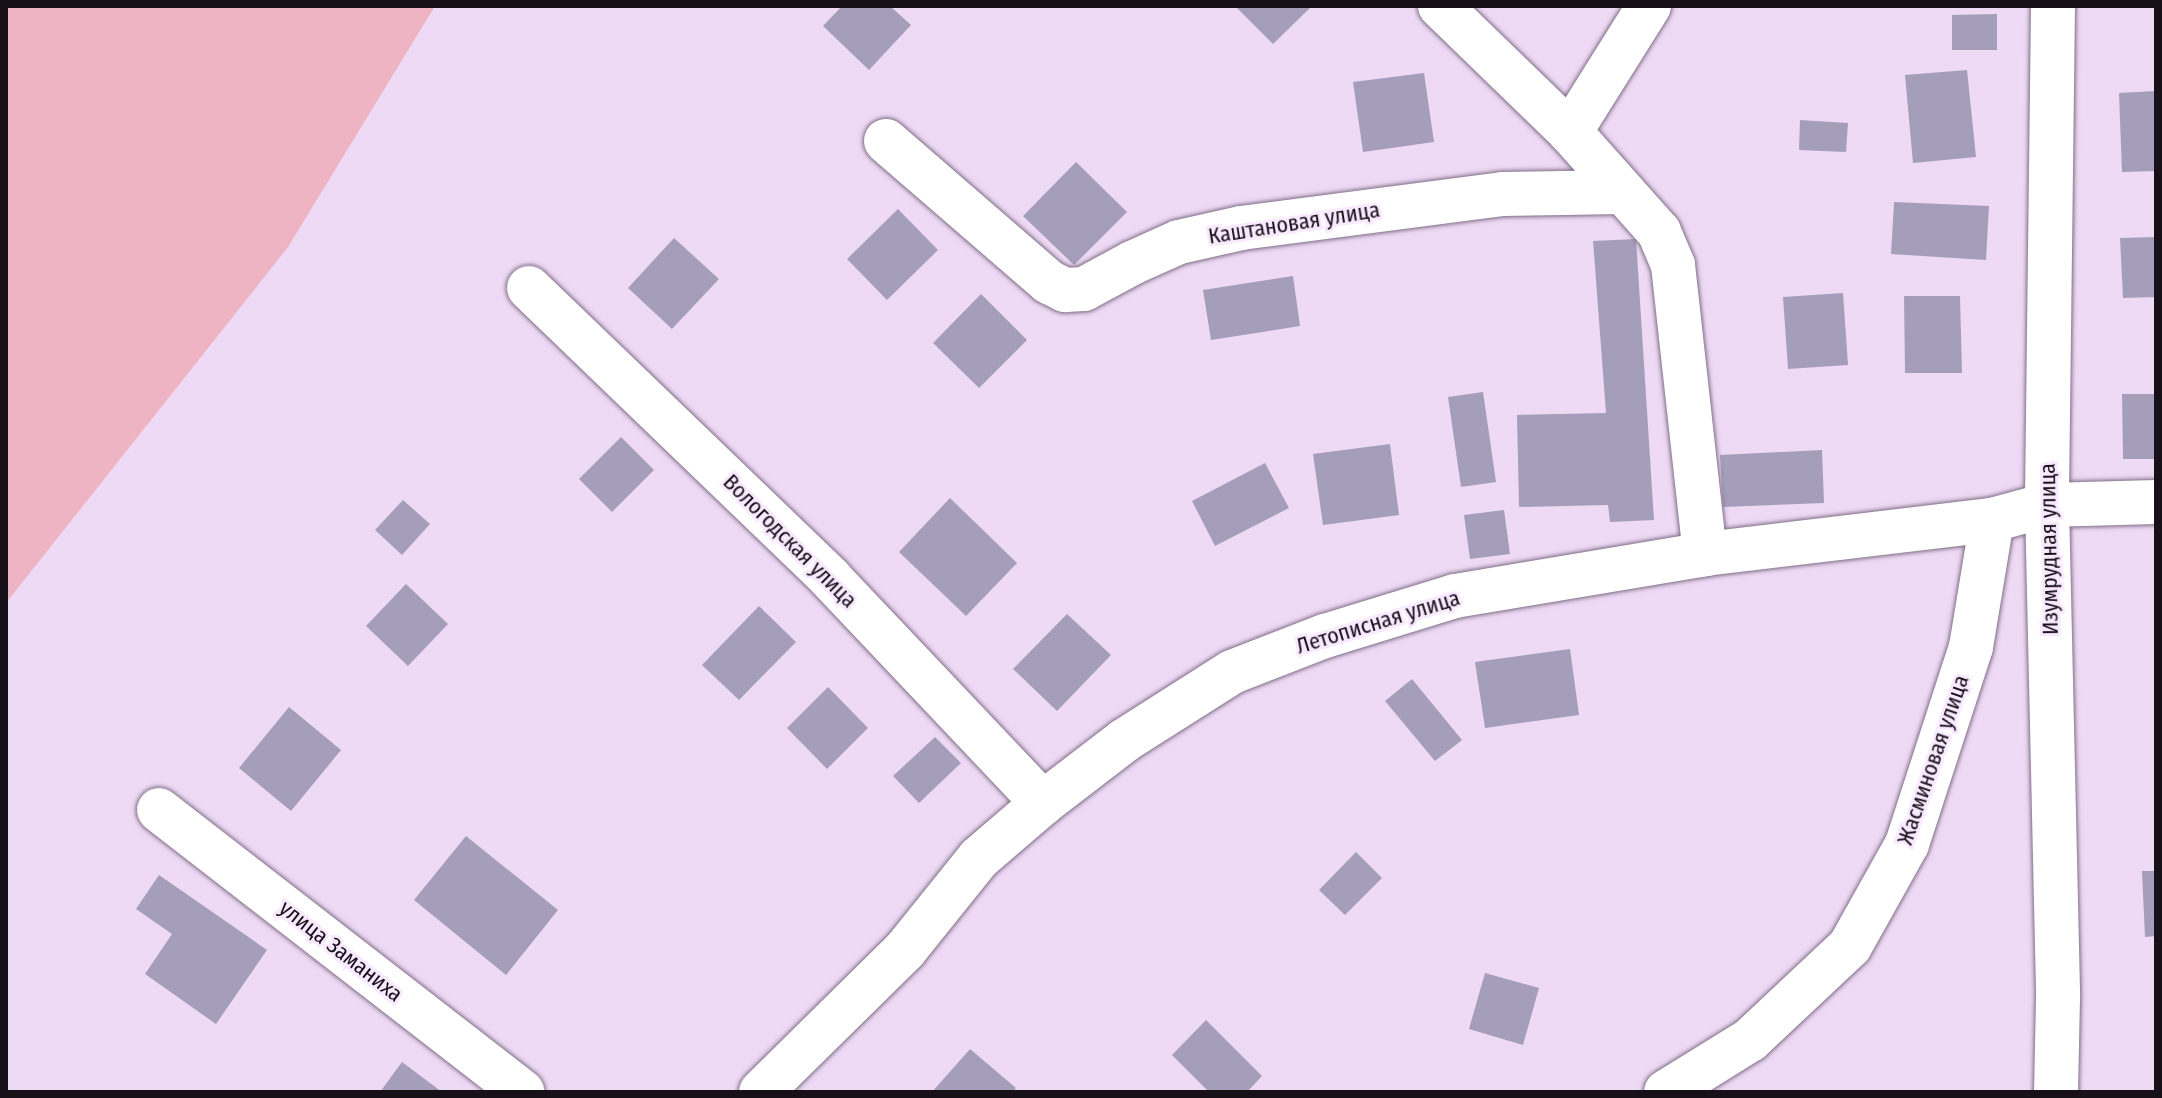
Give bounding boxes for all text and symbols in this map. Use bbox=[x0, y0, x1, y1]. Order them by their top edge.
street label: Каштановая улица bbox=[1206, 196, 1382, 250]
street label: Изумрудная улица bbox=[2034, 463, 2064, 635]
street label: Вологодская улица bbox=[718, 469, 862, 613]
street label: Летописная улица bbox=[1293, 585, 1463, 659]
street label: Жасминовая улица bbox=[1892, 672, 1974, 848]
street label: улица Заманиха bbox=[274, 895, 408, 1007]

